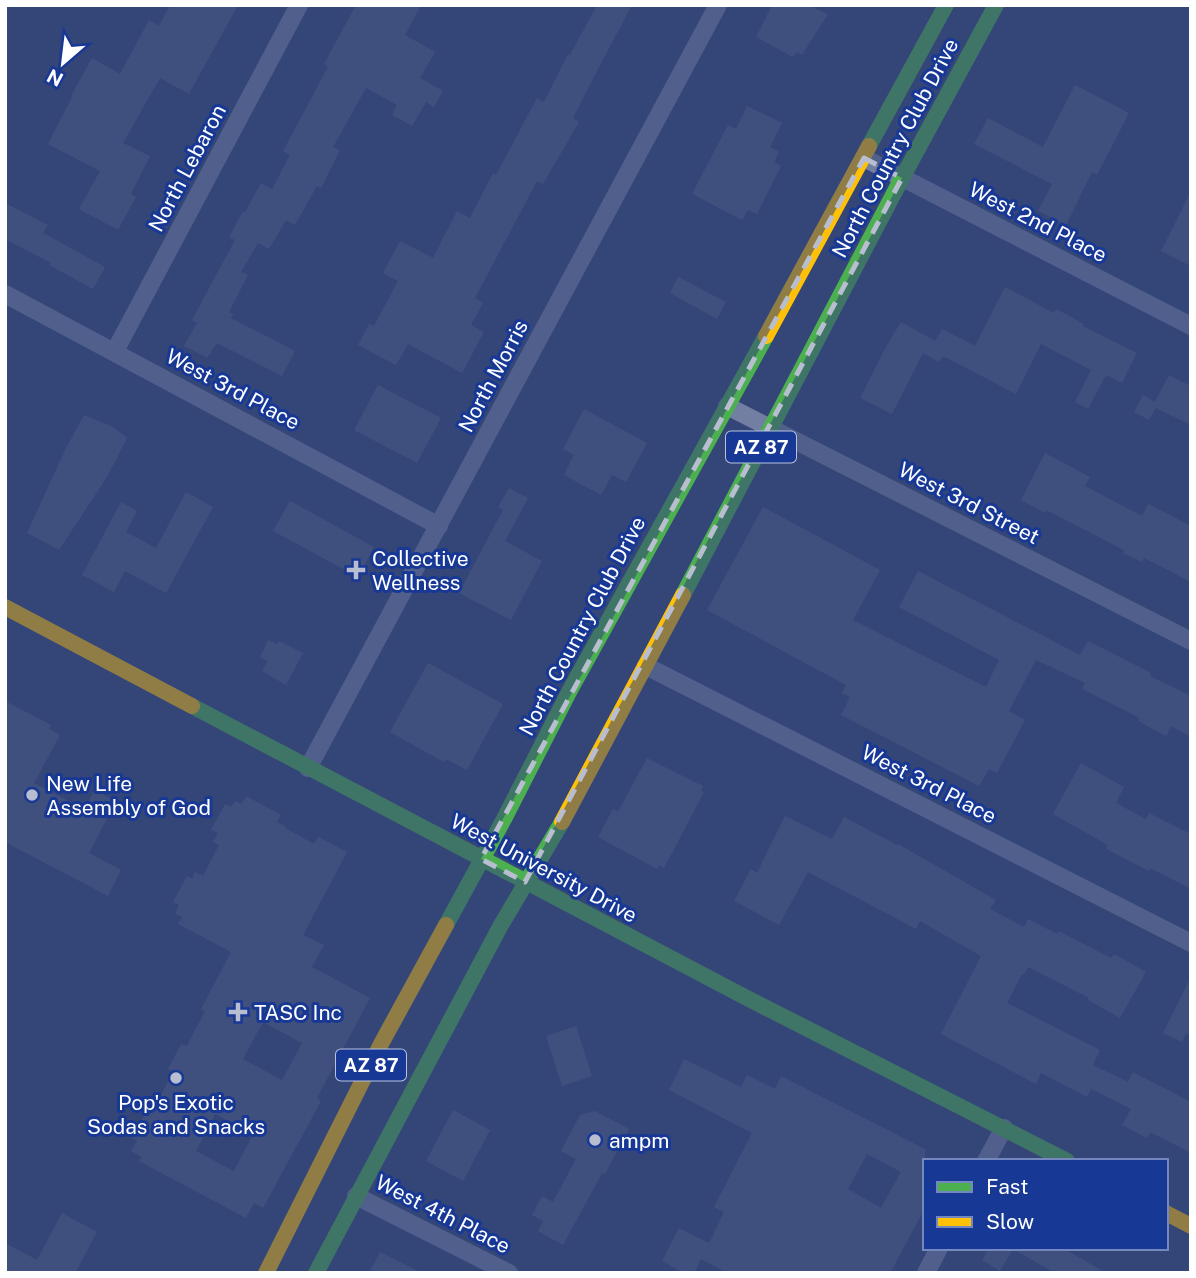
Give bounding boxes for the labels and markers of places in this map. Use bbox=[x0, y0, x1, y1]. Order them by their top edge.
place label: Collective Wellness bbox=[372, 546, 469, 595]
marker: Collective Wellness bbox=[346, 560, 366, 580]
place label: New Life Assembly of God bbox=[46, 771, 211, 820]
marker: New Life Assembly of God bbox=[24, 787, 40, 803]
place label: TASC Inc bbox=[254, 1000, 342, 1025]
marker: TASC Inc bbox=[228, 1002, 248, 1022]
marker: Pop's Exotic Sodas and Snacks bbox=[168, 1070, 184, 1086]
place label: Pop's Exotic Sodas and Snacks bbox=[87, 1090, 265, 1139]
place label: ampm bbox=[609, 1128, 669, 1153]
marker: ampm bbox=[587, 1132, 603, 1148]

